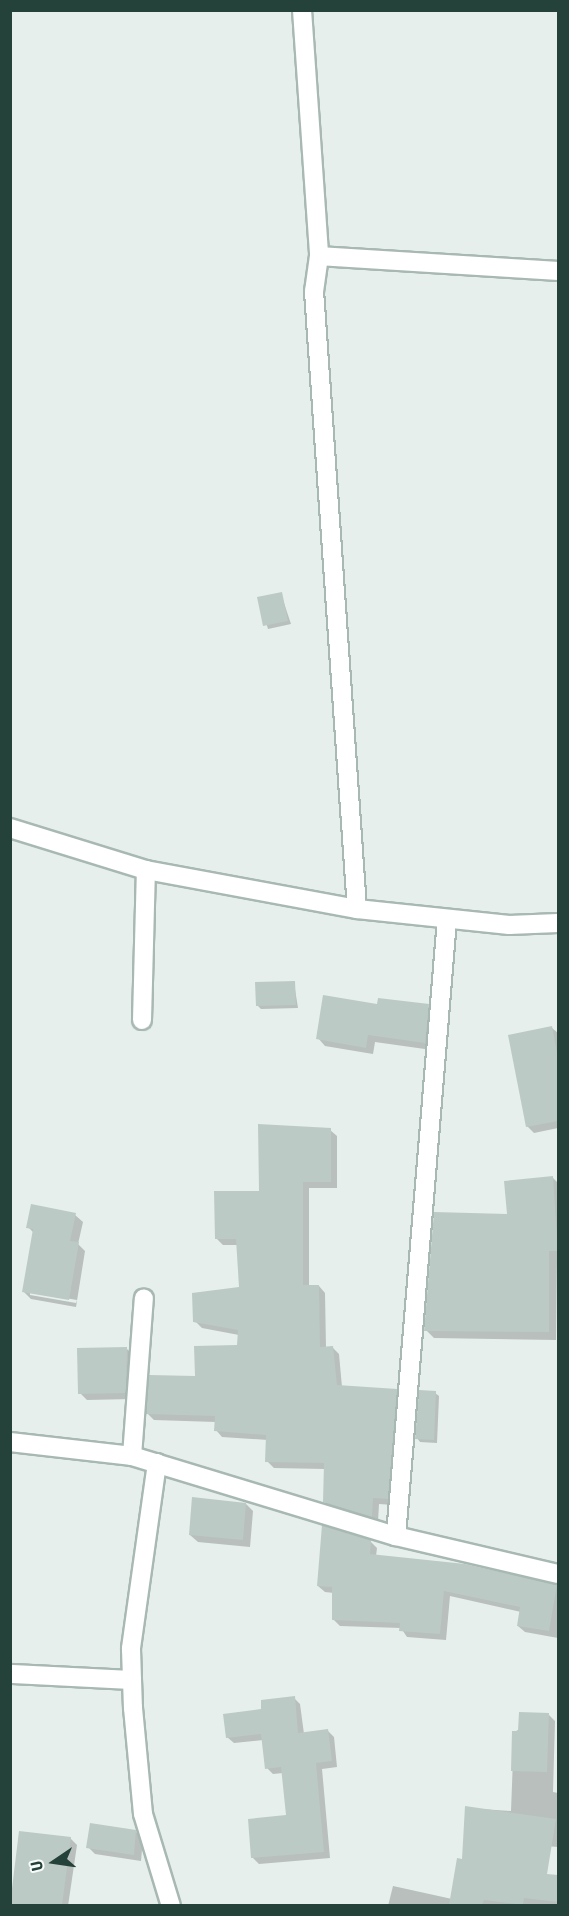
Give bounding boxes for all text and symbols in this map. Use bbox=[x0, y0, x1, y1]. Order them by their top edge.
north arrow bbox=[24, 1832, 84, 1892]
text: U bbox=[27, 1859, 46, 1873]

